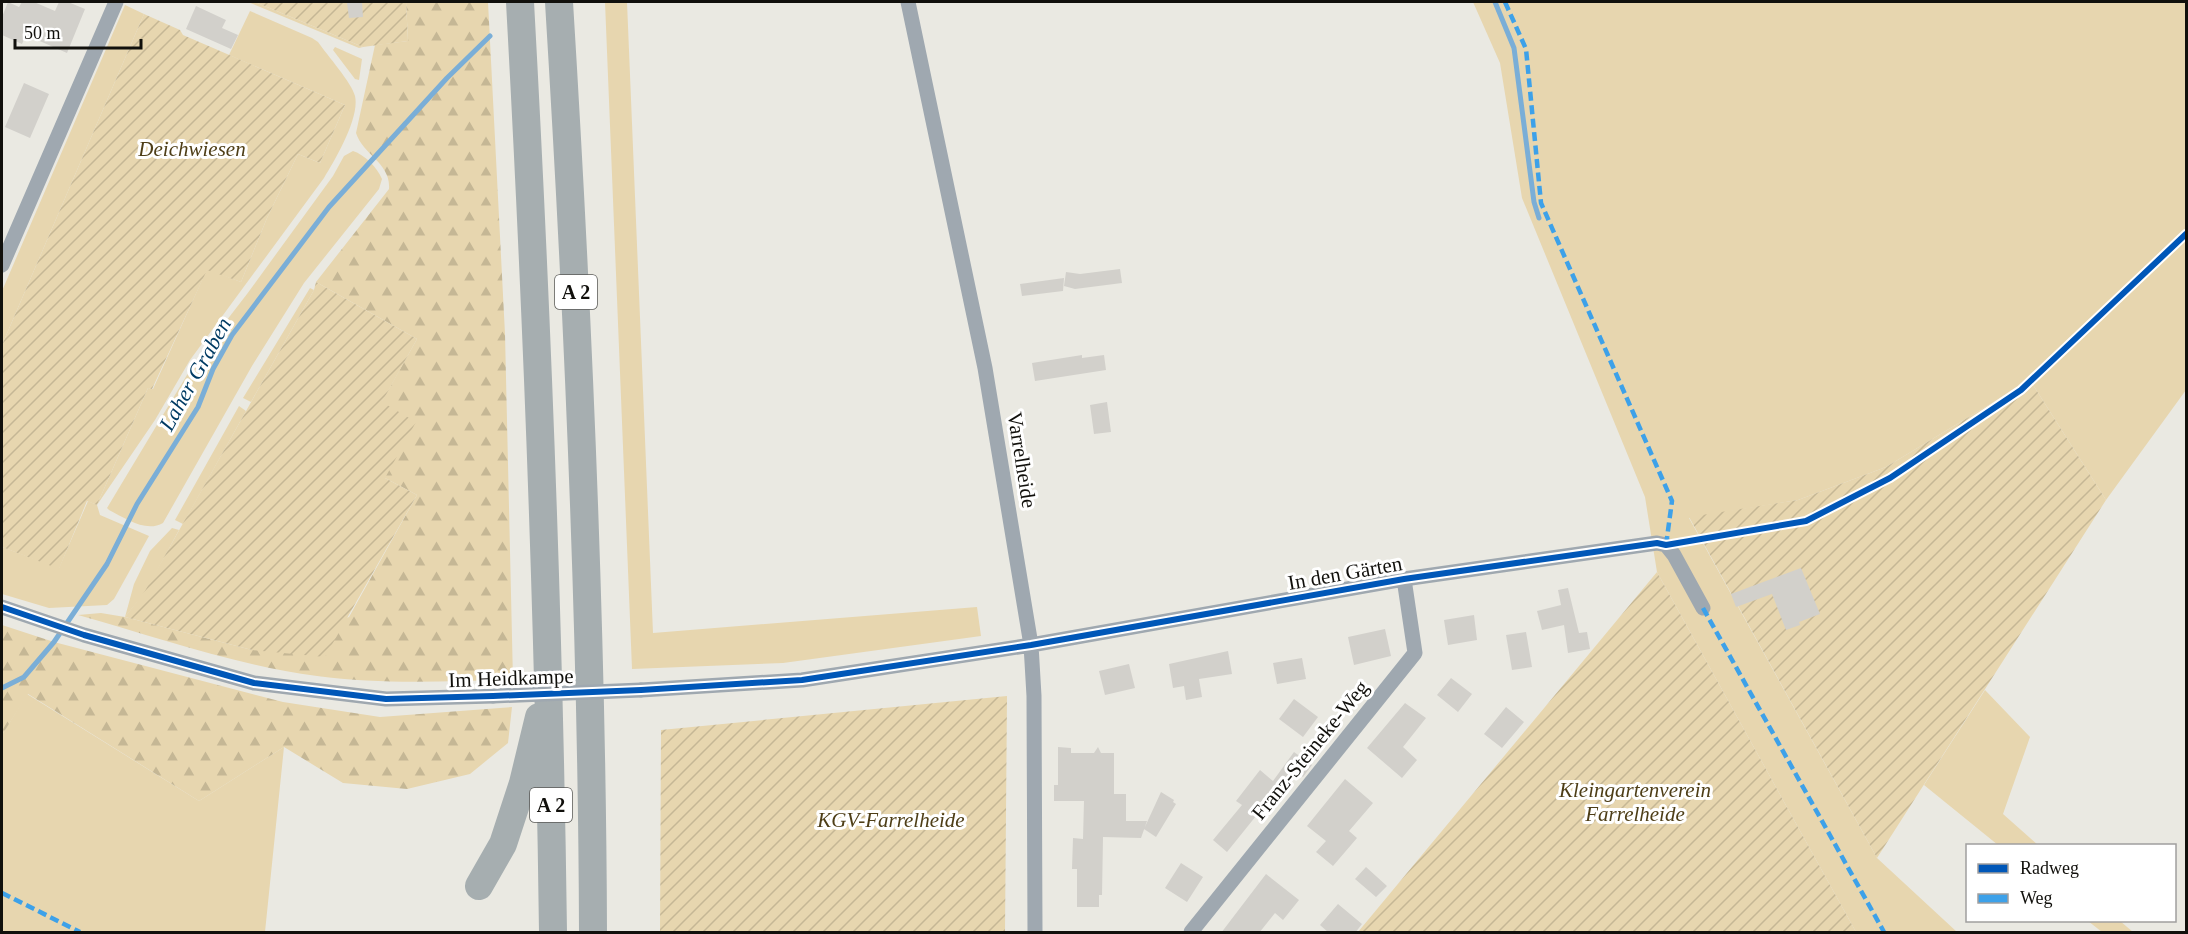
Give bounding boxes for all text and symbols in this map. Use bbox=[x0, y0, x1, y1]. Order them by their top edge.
scale bar bbox=[15, 12, 141, 50]
text: 50 m bbox=[24, 23, 61, 43]
park label: Deichwiesen bbox=[137, 137, 246, 161]
road number: A 2 bbox=[555, 275, 597, 309]
water label: Laher Graben bbox=[153, 313, 236, 436]
street label: Varrelheide bbox=[1003, 410, 1041, 510]
street label: In den Gärten bbox=[1286, 551, 1404, 595]
street label: Im Heidkampe bbox=[448, 664, 574, 692]
street label: Franz-Steineke-Weg bbox=[1247, 675, 1374, 824]
park label: Kleingartenverein Farrelheide bbox=[1558, 778, 1711, 826]
road number: A 2 bbox=[530, 788, 572, 822]
park label: KGV-Farrelheide bbox=[816, 808, 965, 832]
legend bbox=[1966, 844, 2176, 922]
text: Radweg bbox=[2020, 858, 2079, 878]
text: Weg bbox=[2020, 888, 2053, 908]

